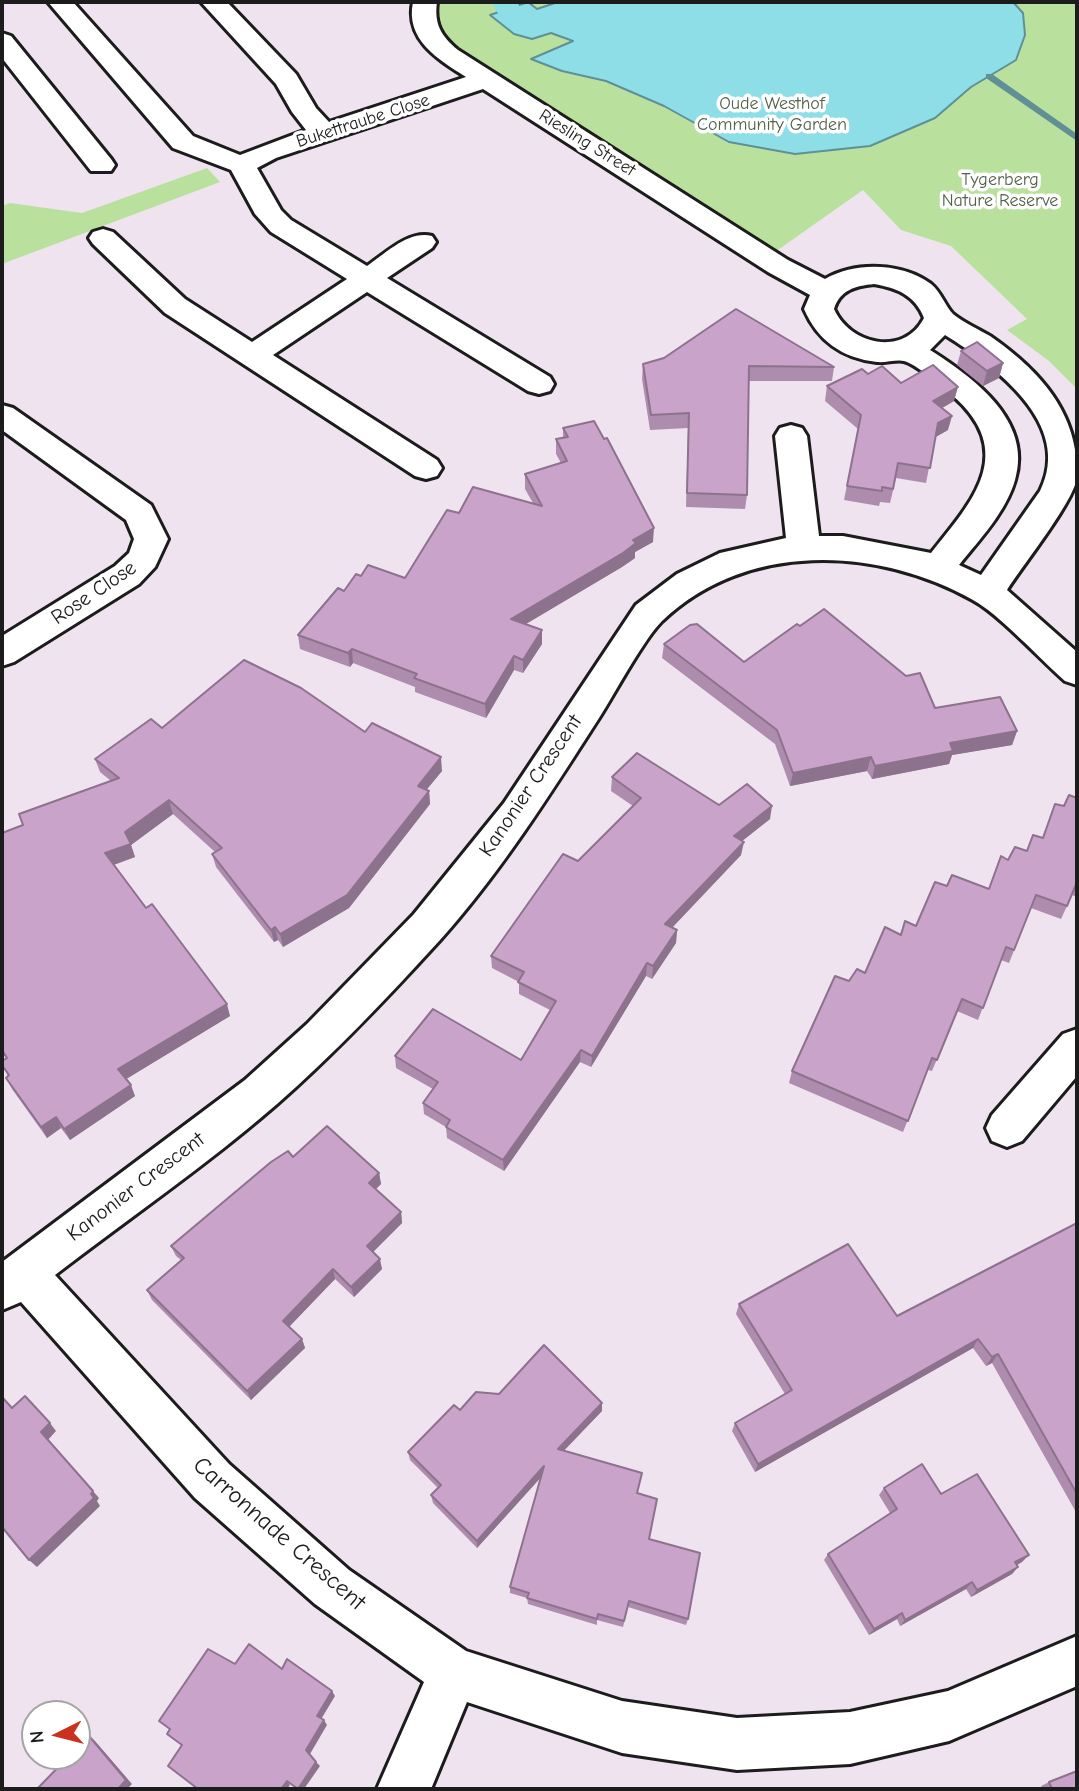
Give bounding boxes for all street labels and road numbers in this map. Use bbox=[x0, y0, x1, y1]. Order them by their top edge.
street label: Bukettraube Close bbox=[294, 89, 432, 153]
street label: Riesling Street bbox=[535, 105, 639, 181]
street label: Rose Close bbox=[47, 555, 141, 631]
street label: Kanonier Crescent bbox=[474, 710, 588, 862]
street label: Kanonier Crescent bbox=[62, 1127, 210, 1247]
street label: Carronnade Crescent bbox=[187, 1451, 371, 1617]

